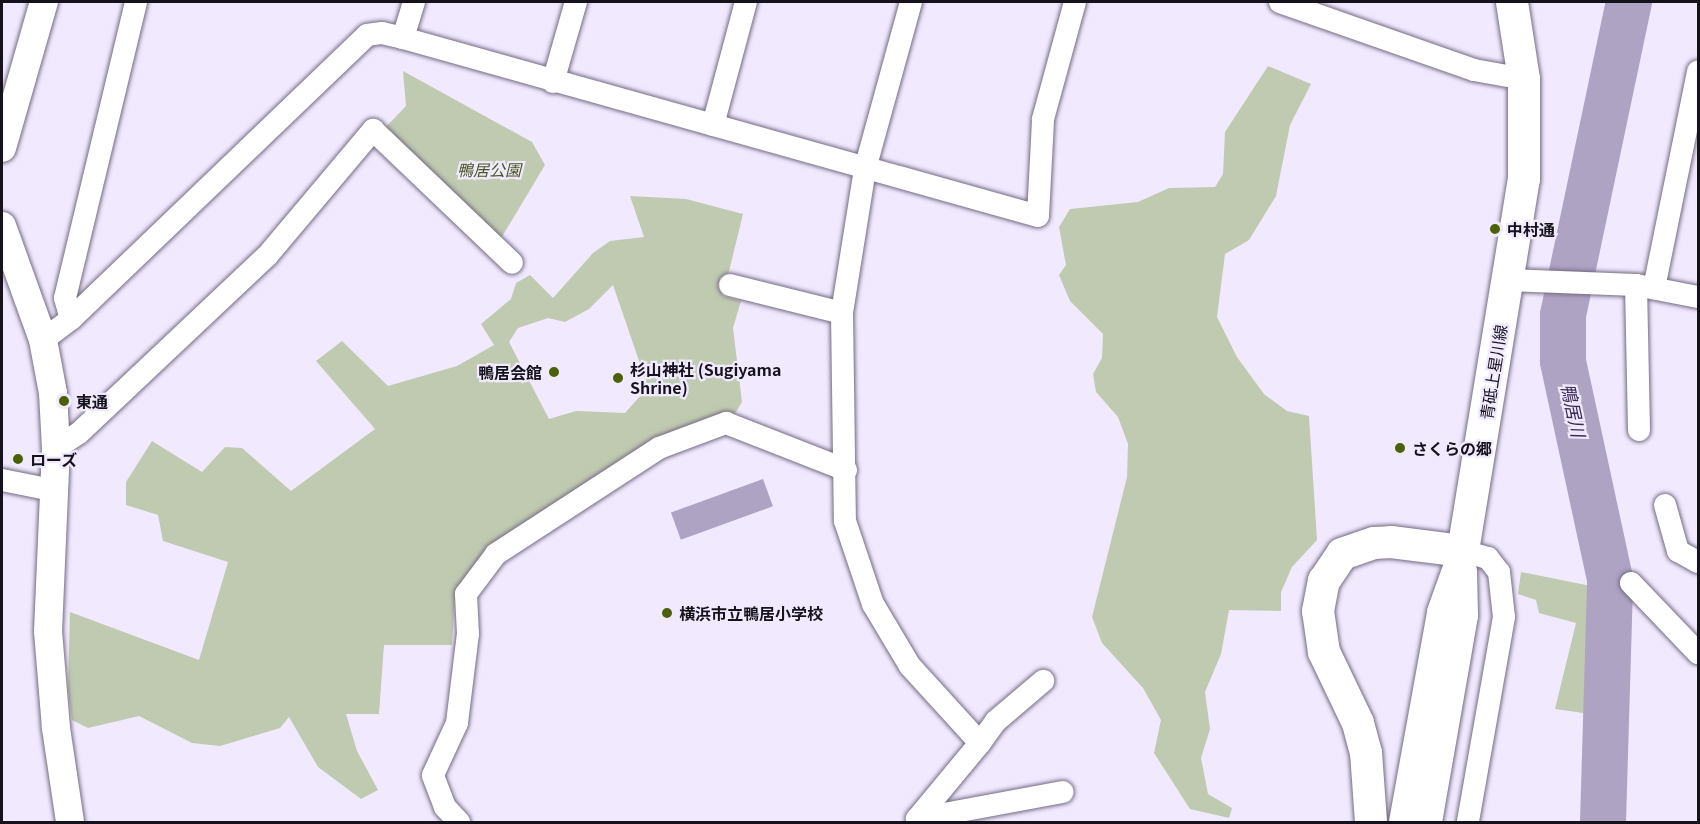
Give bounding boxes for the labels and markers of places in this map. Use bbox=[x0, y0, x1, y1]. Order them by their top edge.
place label: 中村通 bbox=[1507, 219, 1555, 239]
marker: 中村通 bbox=[1488, 222, 1502, 236]
place label: 杉山神社 (Sugiyama Shrine) bbox=[630, 359, 781, 397]
place label: 鴨居会館 bbox=[478, 362, 542, 382]
marker: 鴨居会館 bbox=[547, 365, 561, 379]
marker: 杉山神社 (Sugiyama Shrine) bbox=[611, 371, 625, 385]
place label: 東通 bbox=[76, 391, 108, 411]
marker: 東通 bbox=[57, 394, 71, 408]
place label: さくらの郷 bbox=[1412, 438, 1492, 458]
marker: さくらの郷 bbox=[1393, 441, 1407, 455]
place label: ローズ bbox=[30, 449, 78, 469]
marker: ローズ bbox=[11, 452, 25, 466]
place label: 横浜市立鴨居小学校 bbox=[679, 603, 823, 623]
marker: 横浜市立鴨居小学校 bbox=[660, 606, 674, 620]

